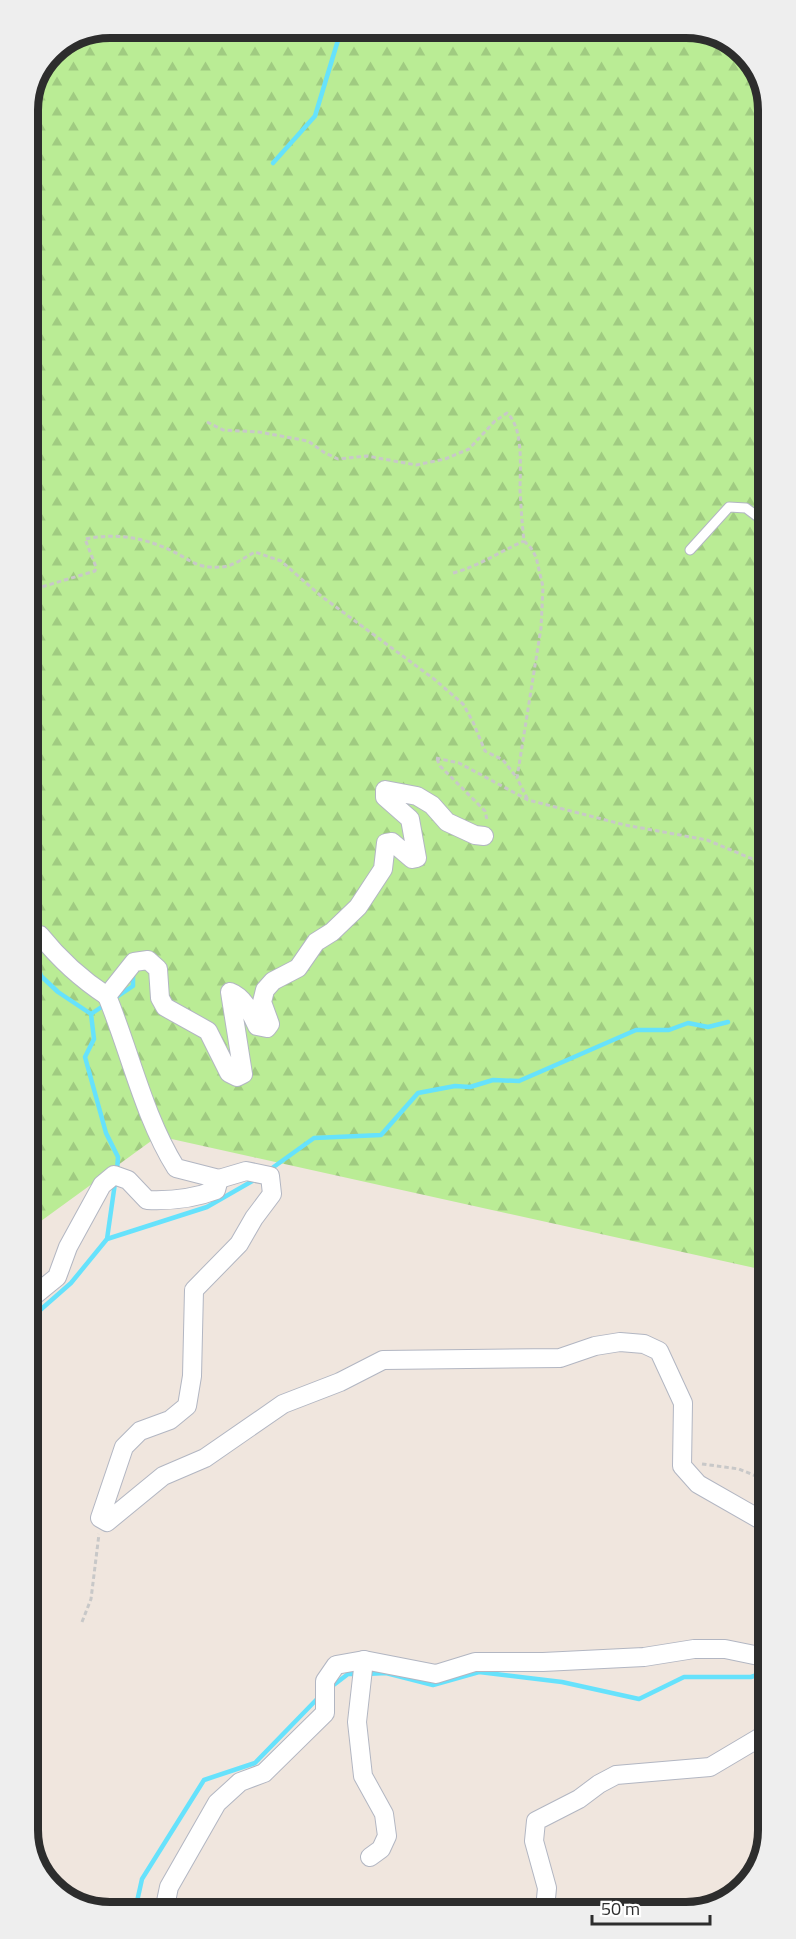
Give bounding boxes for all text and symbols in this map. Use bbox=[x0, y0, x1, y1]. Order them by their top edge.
scale bar bbox=[592, 1888, 710, 1926]
text: 50 m bbox=[601, 1895, 640, 1922]

